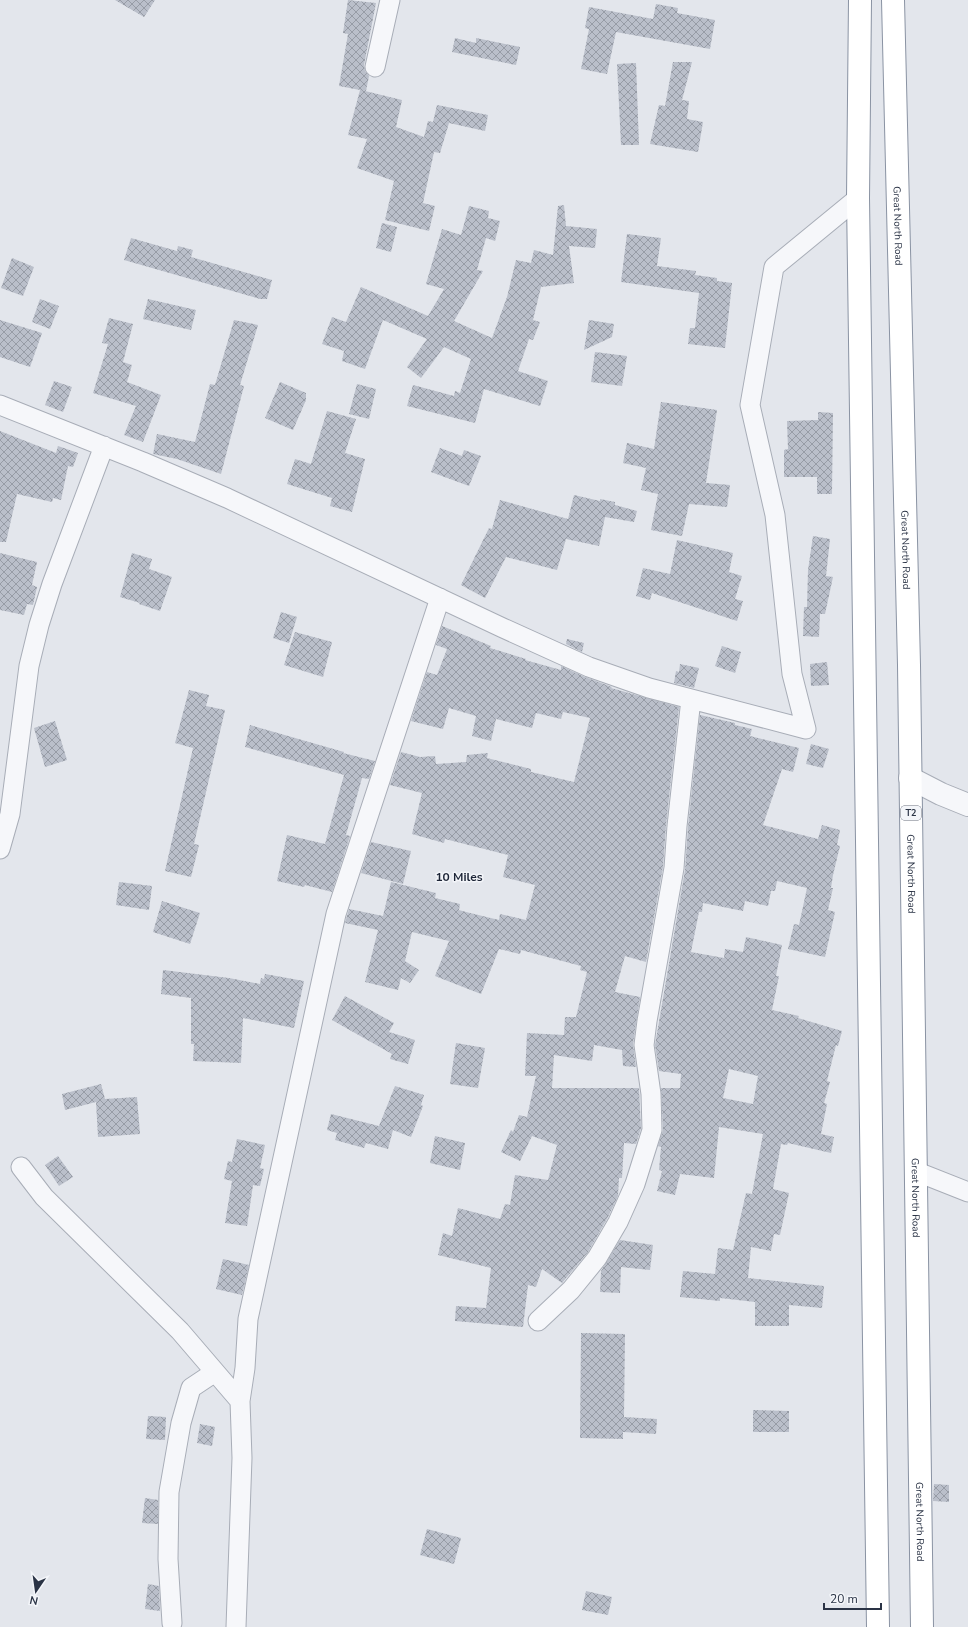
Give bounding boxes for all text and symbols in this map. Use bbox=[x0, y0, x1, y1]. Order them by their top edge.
street label: Great North Road bbox=[889, 186, 905, 266]
street label: Great North Road bbox=[897, 510, 913, 590]
road number: T2 bbox=[901, 806, 921, 820]
street label: Great North Road bbox=[903, 834, 918, 914]
district label: 10 Miles bbox=[435, 869, 483, 885]
street label: Great North Road bbox=[908, 1158, 923, 1238]
street label: Great North Road bbox=[912, 1482, 927, 1562]
north arrow bbox=[16, 1571, 56, 1611]
scale bar bbox=[824, 1585, 881, 1611]
text: 20 m bbox=[830, 1591, 858, 1607]
text: N bbox=[28, 1592, 40, 1608]

